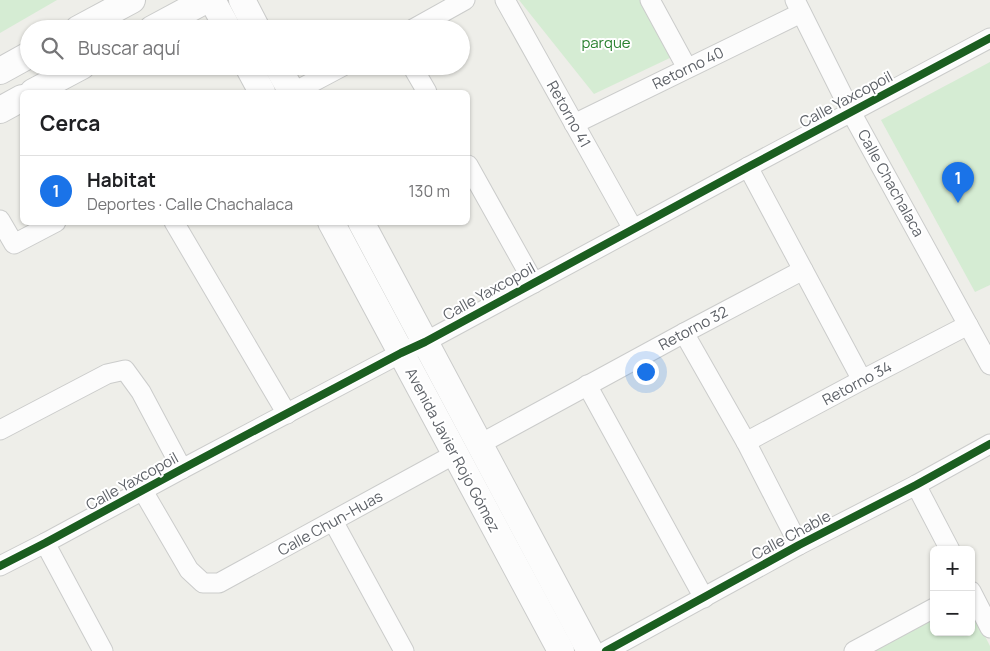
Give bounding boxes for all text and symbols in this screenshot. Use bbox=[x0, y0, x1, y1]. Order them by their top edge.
search box bbox=[20, 20, 470, 75]
park label: parque bbox=[581, 32, 631, 53]
icon: search bbox=[38, 34, 66, 62]
text: Buscar aquí bbox=[78, 35, 180, 61]
street label: Retorno 40 bbox=[649, 42, 727, 94]
street label: Calle Yaxcopoil bbox=[796, 66, 896, 132]
street label: Retorno 41 bbox=[542, 77, 596, 151]
text: Cerca bbox=[40, 109, 100, 137]
street label: Calle Chachalaca bbox=[853, 126, 929, 240]
pin: 1 bbox=[942, 162, 974, 203]
text: Habitat bbox=[87, 167, 156, 193]
text: 1 bbox=[52, 180, 60, 202]
text: 130 m bbox=[408, 180, 450, 202]
text: Deportes · Calle Chachalaca bbox=[87, 193, 293, 215]
street label: Calle Yaxcopoil bbox=[439, 257, 539, 325]
street label: Retorno 32 bbox=[655, 301, 731, 355]
street label: Retorno 34 bbox=[818, 356, 896, 410]
your location bbox=[633, 359, 659, 385]
street label: Avenida Javier Rojo Gómez bbox=[401, 364, 505, 536]
street label: Calle Yaxcopoil bbox=[82, 447, 182, 515]
street label: Calle Chun-Huas bbox=[274, 485, 386, 561]
street label: Calle Chable bbox=[748, 505, 835, 565]
map controls bbox=[930, 546, 975, 636]
button: + bbox=[930, 546, 975, 591]
button: − bbox=[930, 591, 975, 636]

